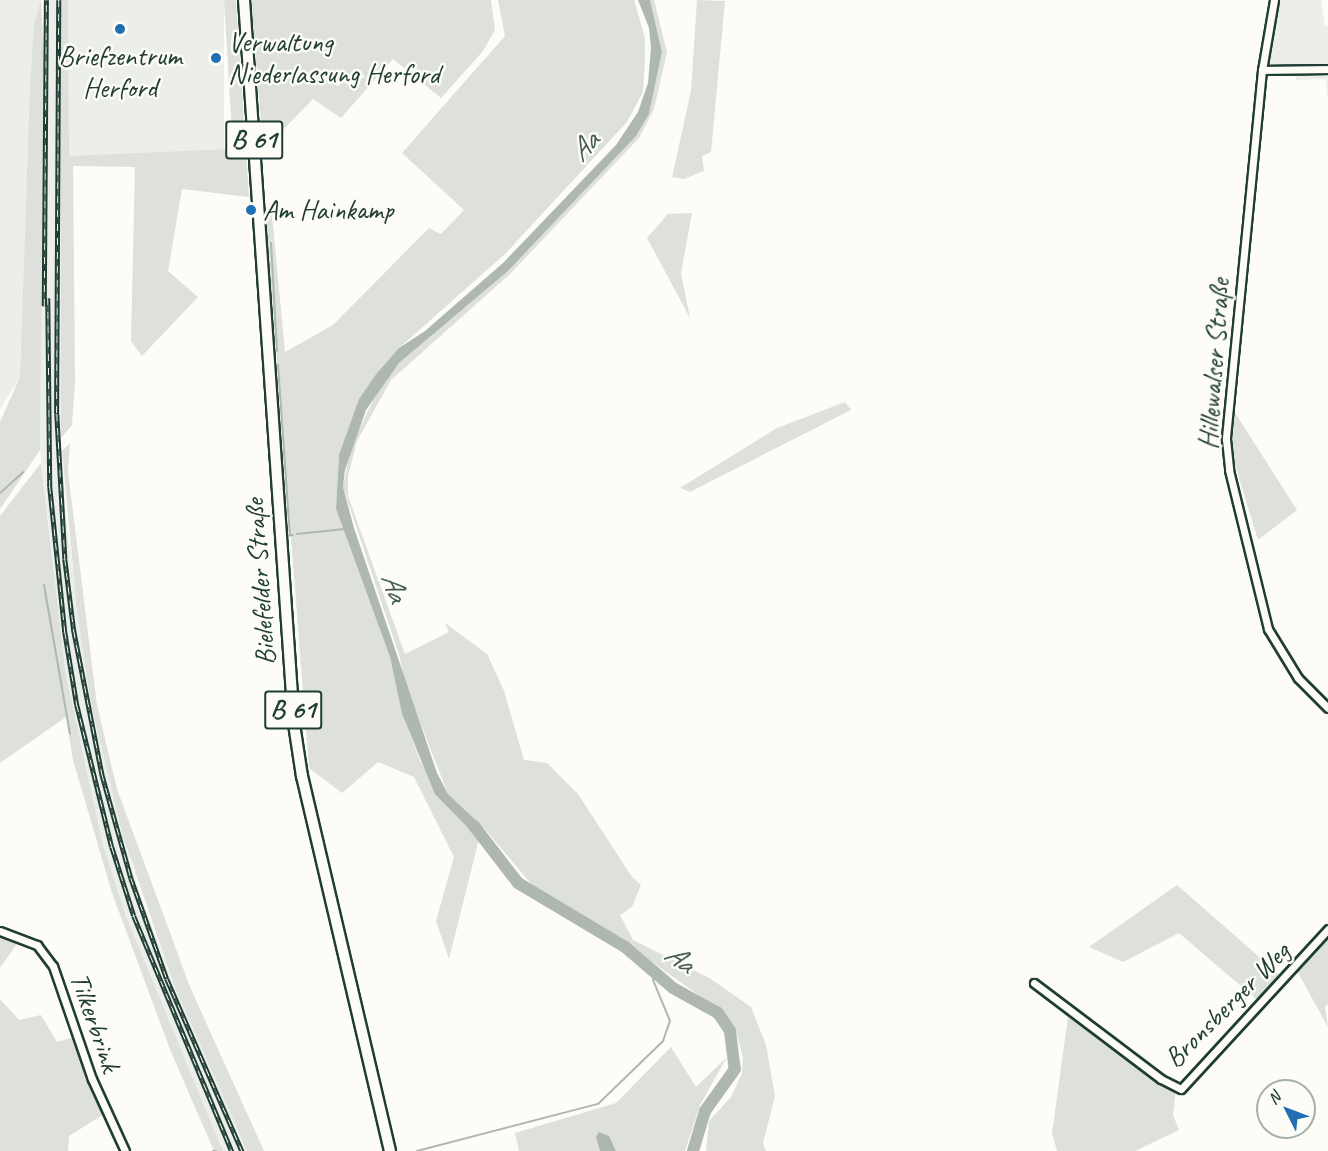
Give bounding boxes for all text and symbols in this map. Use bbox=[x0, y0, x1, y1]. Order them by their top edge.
marker: Briefzentrum Herford bbox=[113, 22, 127, 36]
place label: Verwaltung Niederlassung Herford bbox=[228, 25, 440, 91]
place label: Briefzentrum Herford bbox=[58, 39, 182, 105]
marker: Verwaltung Niederlassung Herford bbox=[209, 51, 223, 65]
road number: B 61 bbox=[224, 116, 284, 164]
water label: Aa bbox=[561, 123, 607, 169]
place label: Am Hainkamp bbox=[263, 193, 393, 227]
marker: Am Hainkamp bbox=[244, 203, 258, 217]
street label: Hillewalser Straße bbox=[1191, 277, 1237, 451]
street label: Bielefelder Straße bbox=[237, 497, 283, 667]
water label: Aa bbox=[373, 568, 417, 606]
road number: B 61 bbox=[263, 686, 323, 734]
water label: Aa bbox=[658, 935, 702, 981]
street label: Bronsberger Weg bbox=[1157, 935, 1297, 1075]
street label: Tilkerbrink bbox=[62, 968, 128, 1076]
north arrow bbox=[1256, 1079, 1316, 1139]
text: N bbox=[1263, 1088, 1285, 1109]

